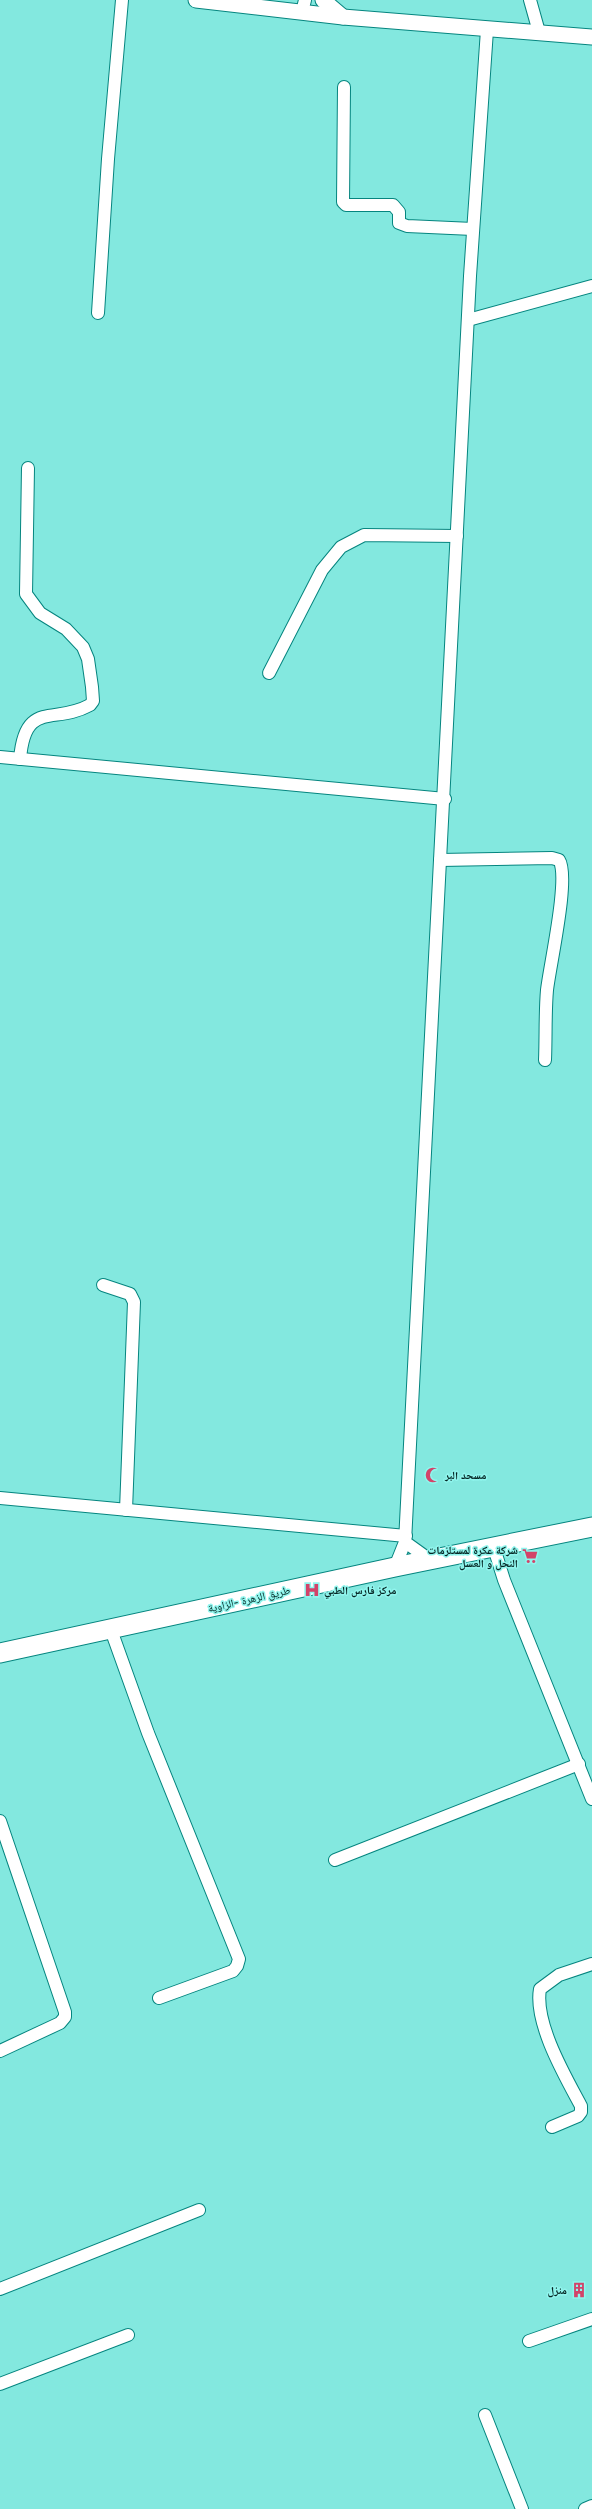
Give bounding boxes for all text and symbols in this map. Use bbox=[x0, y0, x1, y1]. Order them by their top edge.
mosque icon: مسحد البر bbox=[424, 1466, 442, 1484]
place label: مسحد البر bbox=[444, 1468, 486, 1482]
place label: شركة عكرة لمستلزمات النحل و العسل bbox=[427, 1543, 518, 1571]
supermarket icon: شركة عكرة لمستلزمات النحل و العسل bbox=[521, 1547, 539, 1565]
hospital icon: مركز فارس الطبي bbox=[303, 1581, 321, 1599]
street label: طريق الزهرة -الزاوية bbox=[207, 1583, 291, 1615]
place label: مركز فارس الطبي bbox=[324, 1583, 396, 1599]
building icon: منزل bbox=[570, 2281, 588, 2299]
place label: منزل bbox=[548, 2283, 567, 2298]

